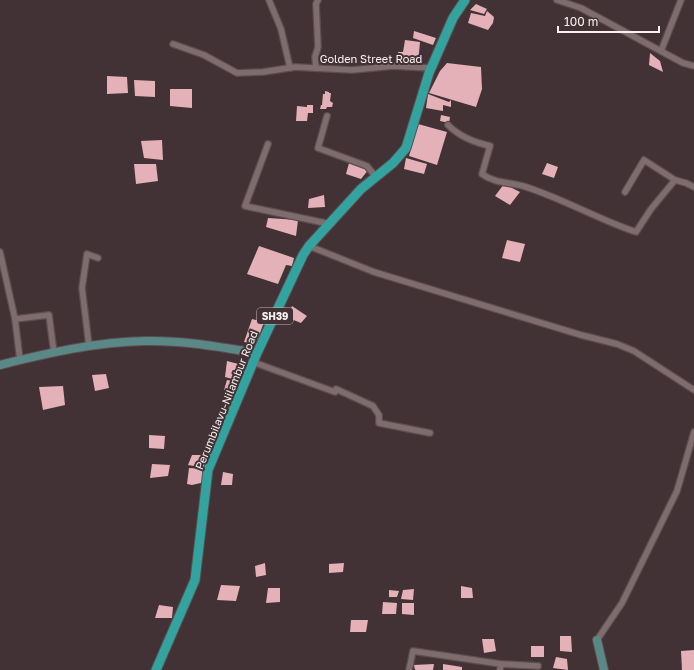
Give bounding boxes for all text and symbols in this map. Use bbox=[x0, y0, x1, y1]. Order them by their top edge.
scale bar bbox=[558, 8, 659, 34]
text: 100 m bbox=[564, 14, 598, 29]
street label: Golden Street Road bbox=[320, 52, 422, 65]
road number: SH39 bbox=[257, 308, 293, 324]
street label: Perumbilavu-Nilambur Road bbox=[192, 329, 260, 471]

